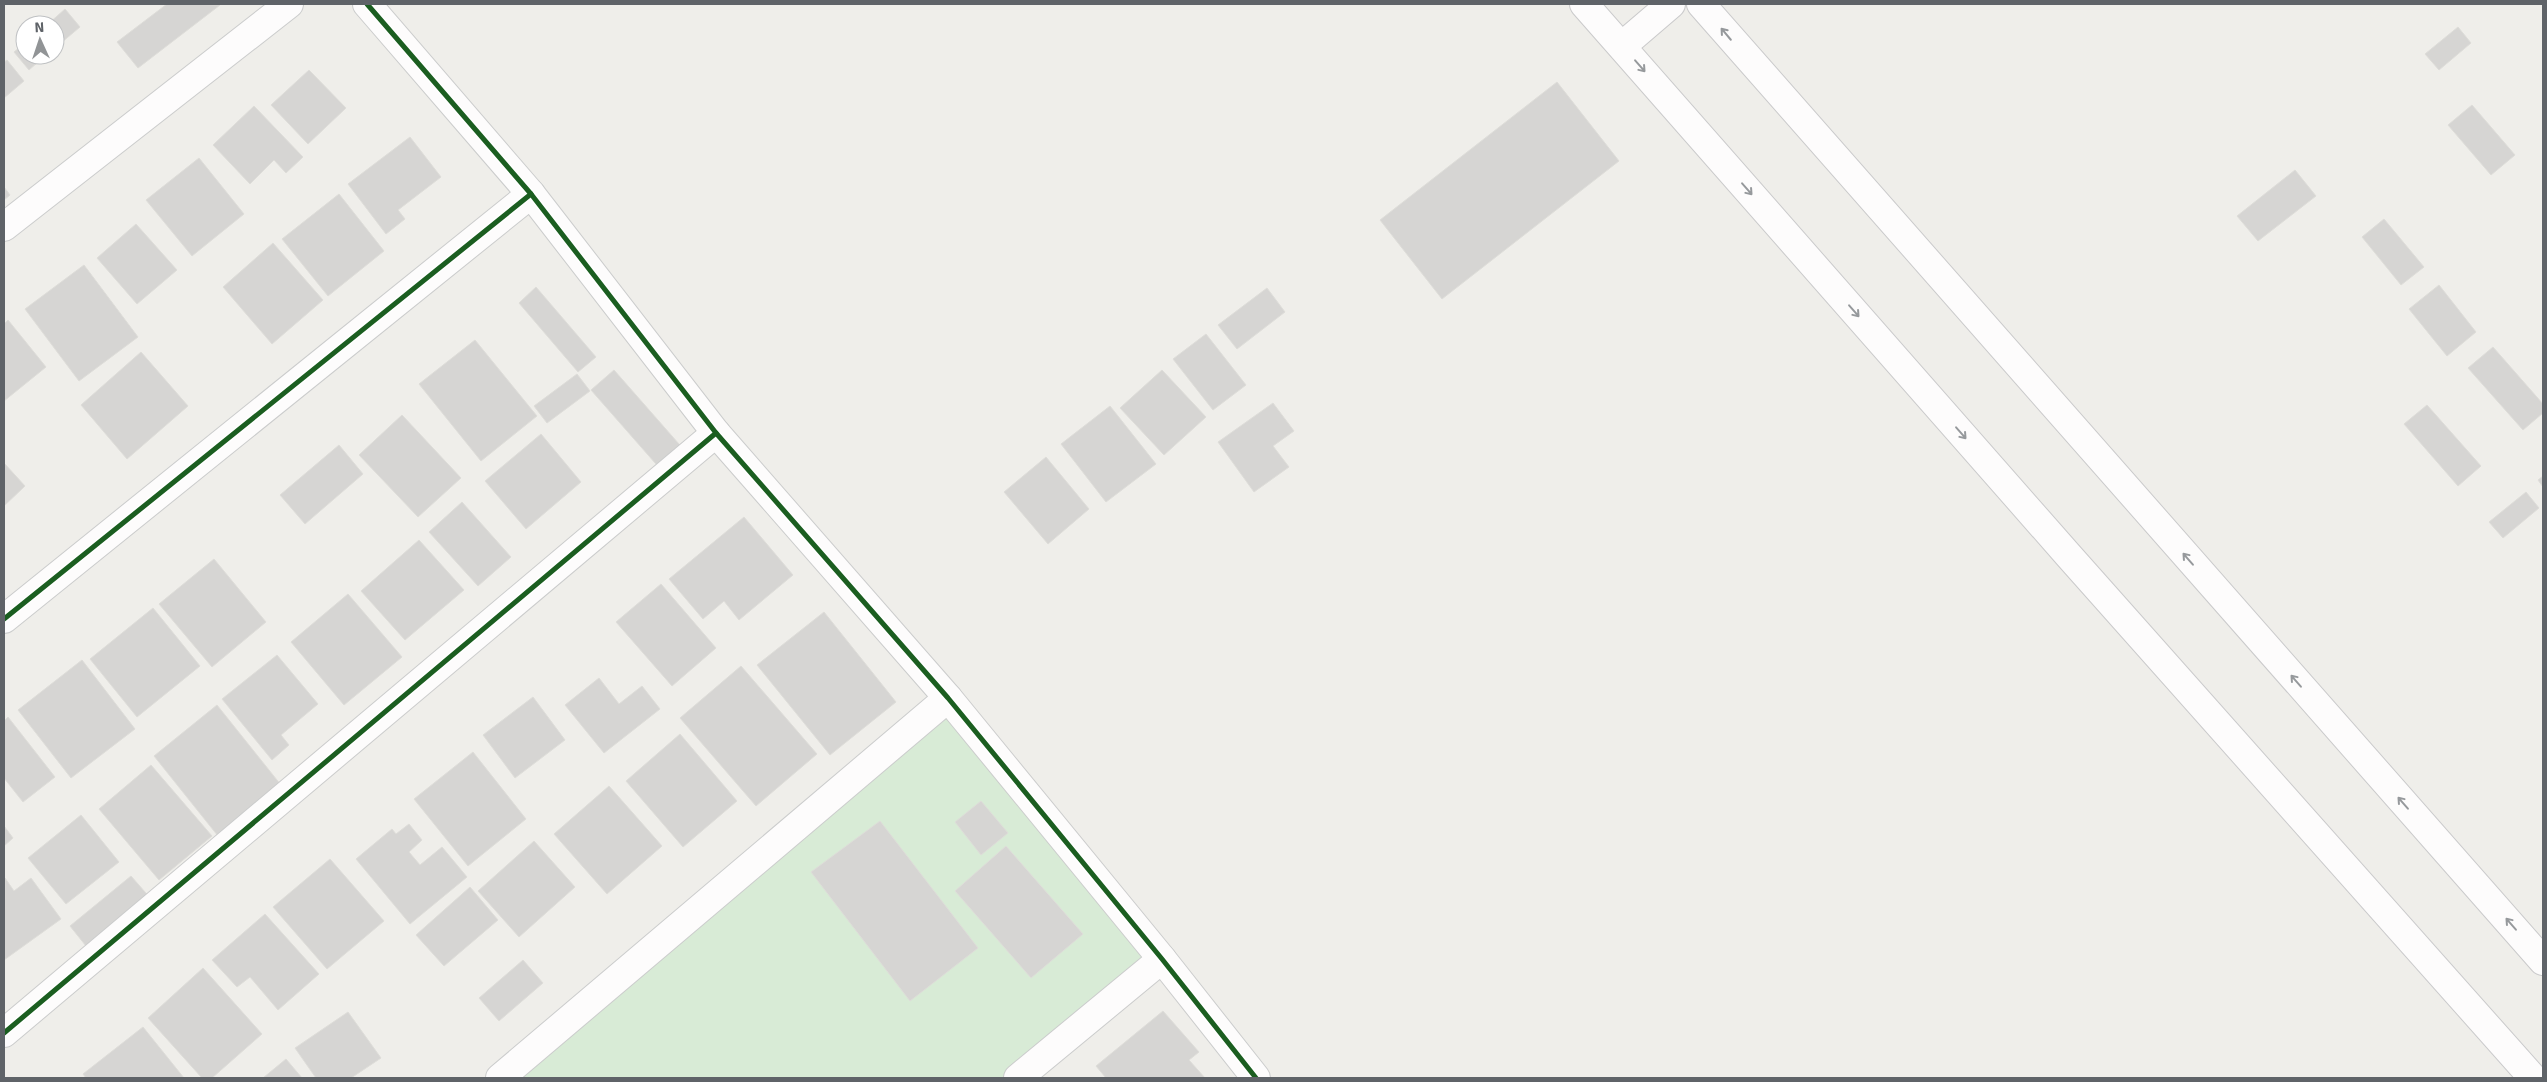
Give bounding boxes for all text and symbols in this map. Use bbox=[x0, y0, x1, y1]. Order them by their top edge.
north arrow bbox=[15, 15, 65, 65]
text: N bbox=[34, 19, 45, 36]
one-way arrow bbox=[1721, 28, 1732, 41]
one-way arrow bbox=[1634, 60, 1646, 73]
one-way arrow bbox=[1741, 182, 1753, 195]
one-way arrow bbox=[1849, 304, 1860, 317]
one-way arrow bbox=[1956, 426, 1967, 439]
one-way arrow bbox=[2183, 553, 2194, 566]
one-way arrow bbox=[2290, 674, 2302, 687]
one-way arrow bbox=[2398, 796, 2409, 809]
one-way arrow bbox=[2505, 918, 2517, 931]

